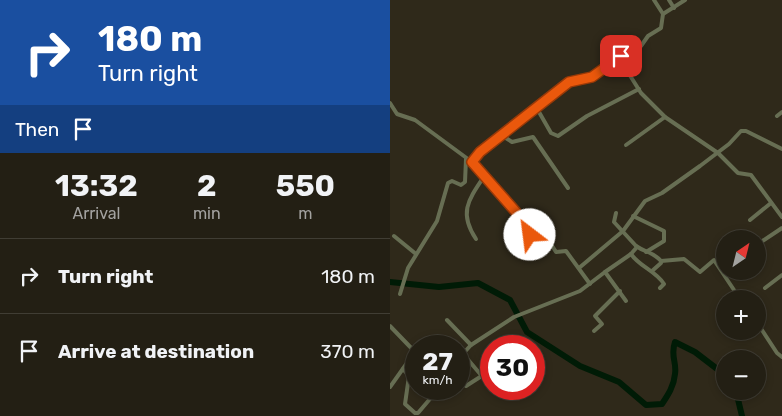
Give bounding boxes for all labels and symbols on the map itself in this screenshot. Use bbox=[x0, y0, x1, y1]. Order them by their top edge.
pin bbox=[600, 35, 642, 77]
position arrow bbox=[503, 208, 555, 260]
north arrow bbox=[716, 230, 766, 280]
speed limit sign: 30 bbox=[480, 335, 545, 400]

